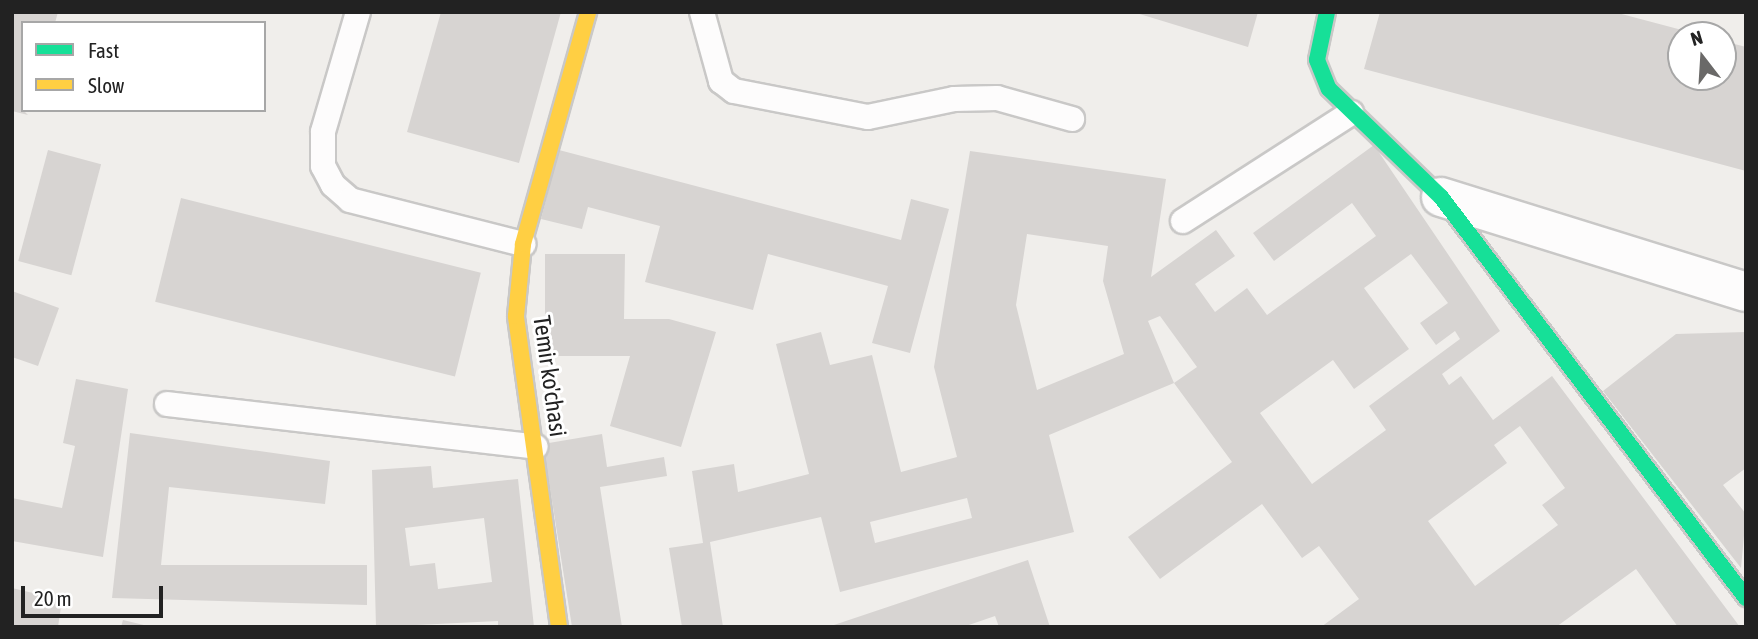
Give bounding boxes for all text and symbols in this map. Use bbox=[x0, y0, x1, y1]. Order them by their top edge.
legend bbox=[21, 21, 266, 112]
north arrow bbox=[1667, 21, 1737, 91]
text: N bbox=[1688, 26, 1705, 50]
text: Fast bbox=[88, 38, 119, 62]
text: Slow bbox=[88, 73, 124, 97]
street label: Temir ko'chasi bbox=[527, 313, 573, 439]
scale bar bbox=[24, 572, 166, 616]
text: 20 m bbox=[34, 586, 72, 610]

